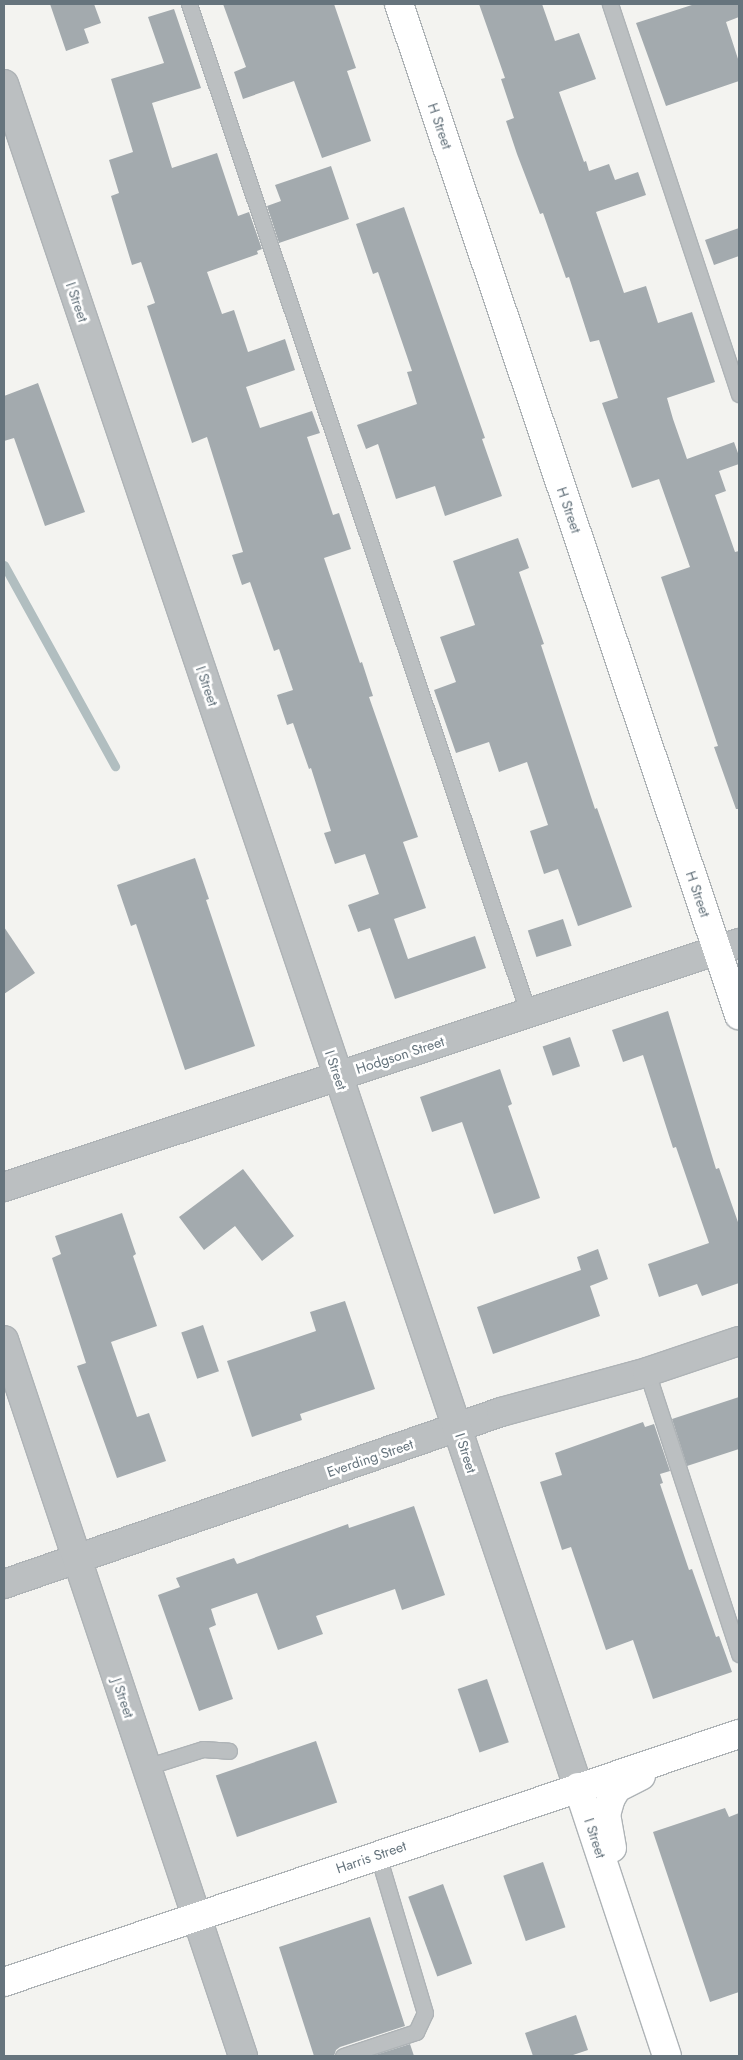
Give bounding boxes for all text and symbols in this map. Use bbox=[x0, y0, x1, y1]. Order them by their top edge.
street label: H Street bbox=[424, 101, 456, 151]
street label: I Street bbox=[62, 280, 92, 324]
street label: H Street bbox=[553, 485, 585, 535]
street label: I Street bbox=[192, 664, 222, 708]
street label: H Street bbox=[682, 869, 714, 919]
street label: Hodgson Street bbox=[354, 1033, 446, 1077]
street label: I Street bbox=[321, 1048, 351, 1092]
street label: I Street bbox=[452, 1431, 480, 1475]
street label: Everding Street bbox=[325, 1435, 415, 1481]
street label: J Street bbox=[108, 1676, 138, 1720]
street label: I Street bbox=[581, 1816, 609, 1860]
street label: Harris Street bbox=[334, 1837, 408, 1877]

